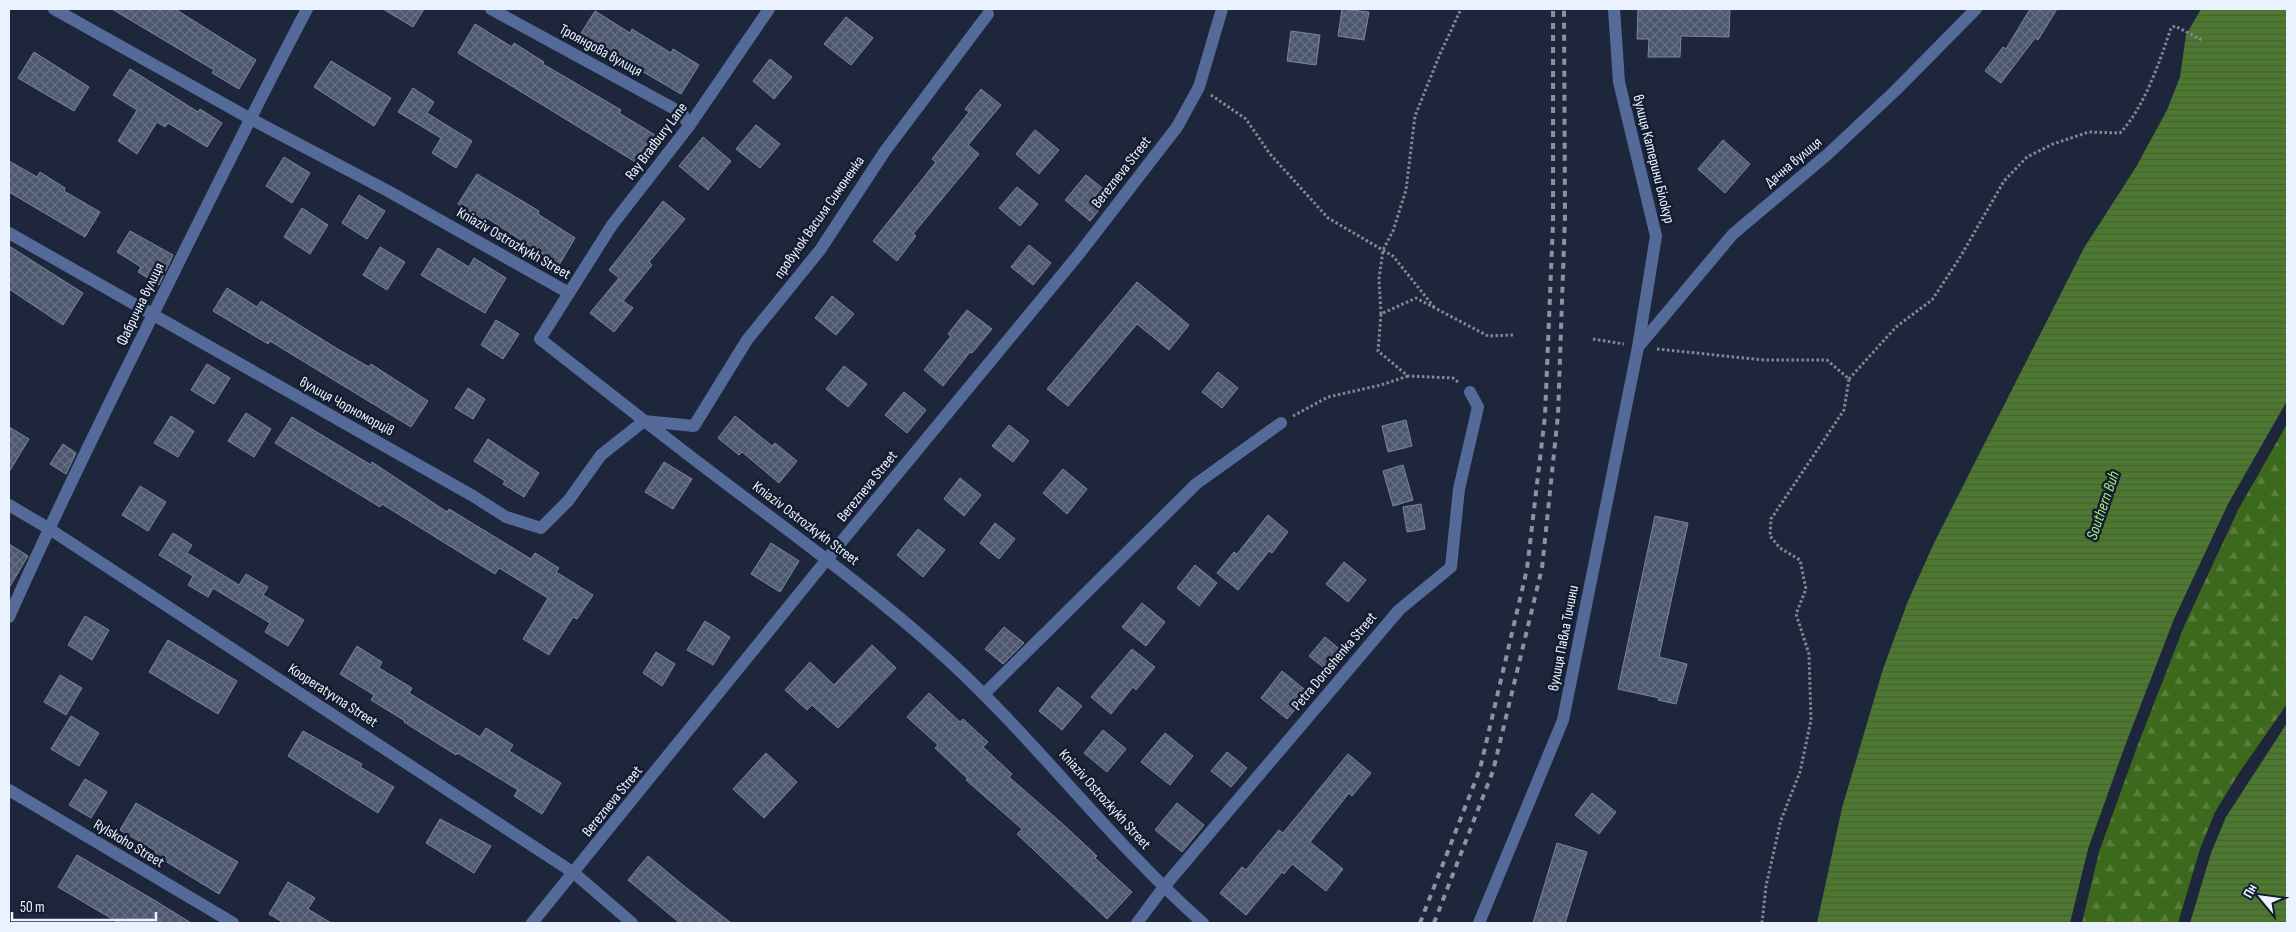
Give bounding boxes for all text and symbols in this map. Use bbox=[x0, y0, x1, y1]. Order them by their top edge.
street label: Трояндова вулиця bbox=[556, 20, 646, 81]
street label: вулиця Катерини Білокур bbox=[1628, 93, 1679, 226]
street label: Ray Bradbury Lane bbox=[621, 99, 692, 184]
street label: Berezneva Street bbox=[1087, 132, 1156, 212]
street label: Дачна вулиця bbox=[1761, 133, 1826, 192]
street label: провулок Василя Симоненка bbox=[770, 152, 869, 282]
street label: Kniaziv Ostrozkykh Street bbox=[453, 203, 575, 284]
street label: Фабрична вулиця bbox=[112, 260, 169, 349]
street label: вулиця Чорноморців bbox=[296, 373, 397, 440]
street label: Berezneva Street bbox=[833, 447, 902, 526]
water label: Southern Buh bbox=[2083, 468, 2124, 542]
street label: Kniaziv Ostrozkykh Street bbox=[749, 477, 863, 570]
street label: вулиця Павла Тичини bbox=[1544, 584, 1583, 693]
street label: Petra Doroshenka Street bbox=[1288, 608, 1381, 714]
street label: Kooperatyvna Street bbox=[284, 659, 382, 732]
street label: Kniaziv Ostrozkykh Street bbox=[1055, 745, 1155, 854]
street label: Berezneva Street bbox=[578, 762, 647, 841]
street label: Rylskoho Street bbox=[90, 815, 168, 872]
north arrow bbox=[2236, 872, 2286, 922]
text: Пн bbox=[2239, 881, 2261, 901]
scale bar bbox=[12, 890, 156, 922]
text: 50 m bbox=[20, 898, 45, 917]

